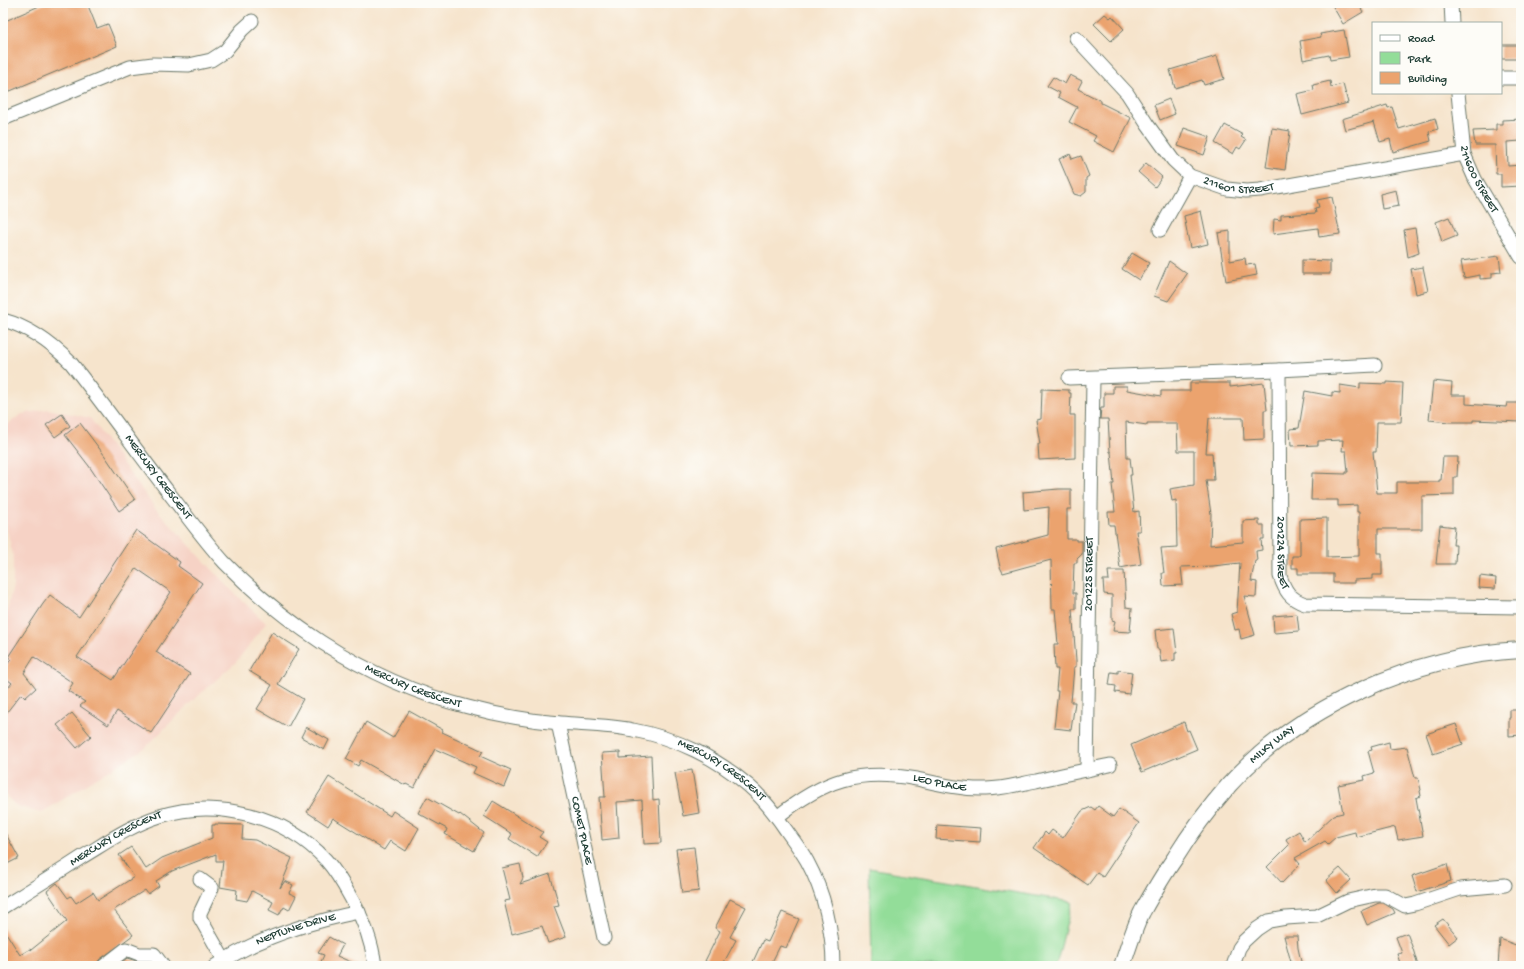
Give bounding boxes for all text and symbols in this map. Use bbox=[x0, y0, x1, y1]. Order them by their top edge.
legend bbox=[1372, 22, 1502, 94]
text: Road bbox=[1408, 33, 1435, 47]
text: Park bbox=[1407, 53, 1433, 67]
text: Building bbox=[1407, 73, 1447, 87]
street label: 211600 STREET bbox=[1456, 145, 1501, 217]
street label: 211601 STREET bbox=[1201, 174, 1277, 198]
street label: MERCURY CRESCENT bbox=[121, 432, 195, 524]
street label: 201224 STREET bbox=[1273, 516, 1292, 593]
street label: 201225 STREET bbox=[1082, 535, 1098, 611]
street label: MERCURY CRESCENT bbox=[362, 662, 464, 712]
street label: MILKY WAY bbox=[1247, 723, 1298, 767]
street label: MERCURY CRESCENT bbox=[675, 737, 769, 805]
street label: LEO PLACE bbox=[912, 771, 968, 795]
street label: COMET PLACE bbox=[567, 795, 595, 866]
street label: MERCURY CRESCENT bbox=[67, 808, 165, 870]
street label: NEPTUNE DRIVE bbox=[254, 910, 338, 950]

